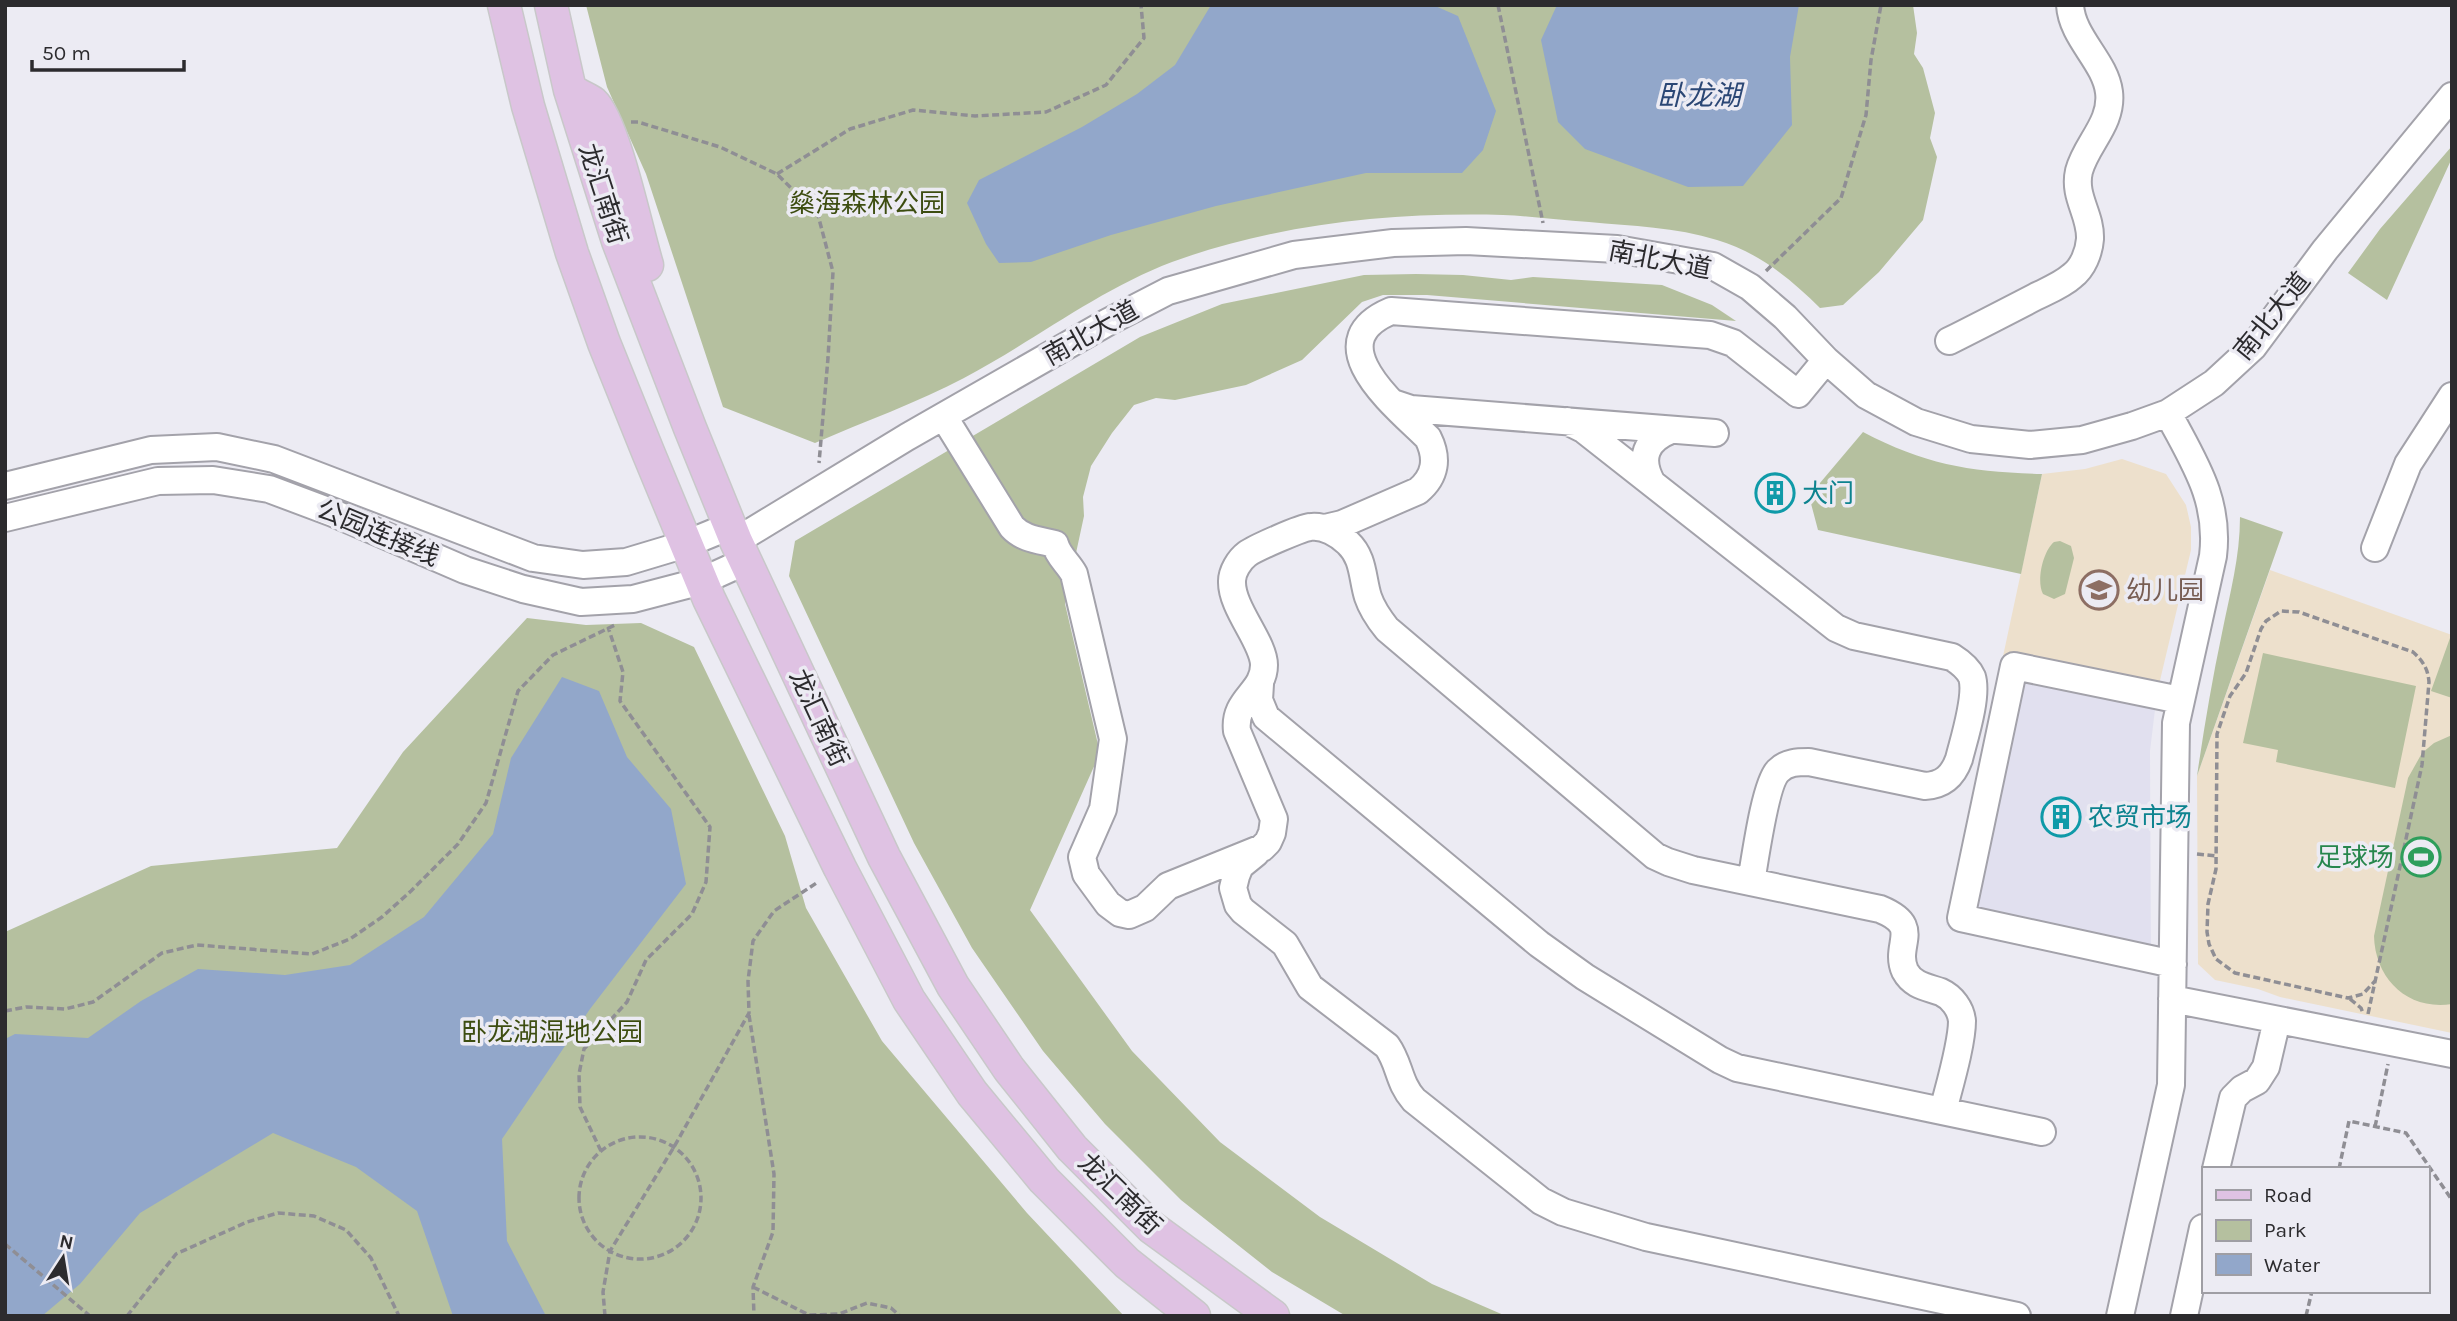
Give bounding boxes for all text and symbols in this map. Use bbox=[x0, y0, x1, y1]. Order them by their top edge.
scale bar bbox=[32, 28, 184, 72]
text: 50 m bbox=[42, 41, 91, 65]
water label: 卧龙湖 bbox=[1657, 79, 1745, 112]
street label: 龙汇南街 bbox=[572, 140, 634, 248]
park label: 燊海森林公园 bbox=[789, 188, 945, 219]
street label: 南北大道 bbox=[1606, 235, 1714, 285]
street label: 南北大道 bbox=[2227, 266, 2317, 366]
street label: 南北大道 bbox=[1038, 294, 1144, 372]
building icon: 大门 bbox=[1754, 472, 1796, 514]
place label: 大门 bbox=[1802, 478, 1854, 509]
street label: 公园连接线 bbox=[312, 493, 444, 573]
school or university icon: 幼儿园 bbox=[2078, 569, 2120, 611]
place label: 幼儿园 bbox=[2126, 575, 2204, 606]
street label: 龙汇南街 bbox=[783, 664, 855, 772]
building icon: 农贸市场 bbox=[2040, 796, 2082, 838]
place label: 农贸市场 bbox=[2088, 802, 2192, 833]
sports icon: 足球场 bbox=[2400, 836, 2442, 878]
place label: 足球场 bbox=[2316, 842, 2394, 873]
park label: 卧龙湖湿地公园 bbox=[461, 1017, 643, 1048]
street label: 龙汇南街 bbox=[1072, 1147, 1168, 1241]
legend bbox=[2202, 1167, 2429, 1293]
text: Road bbox=[2264, 1183, 2312, 1207]
text: Park bbox=[2264, 1218, 2307, 1242]
north arrow bbox=[28, 1223, 98, 1293]
text: N bbox=[57, 1230, 75, 1255]
text: Water bbox=[2264, 1253, 2320, 1277]

